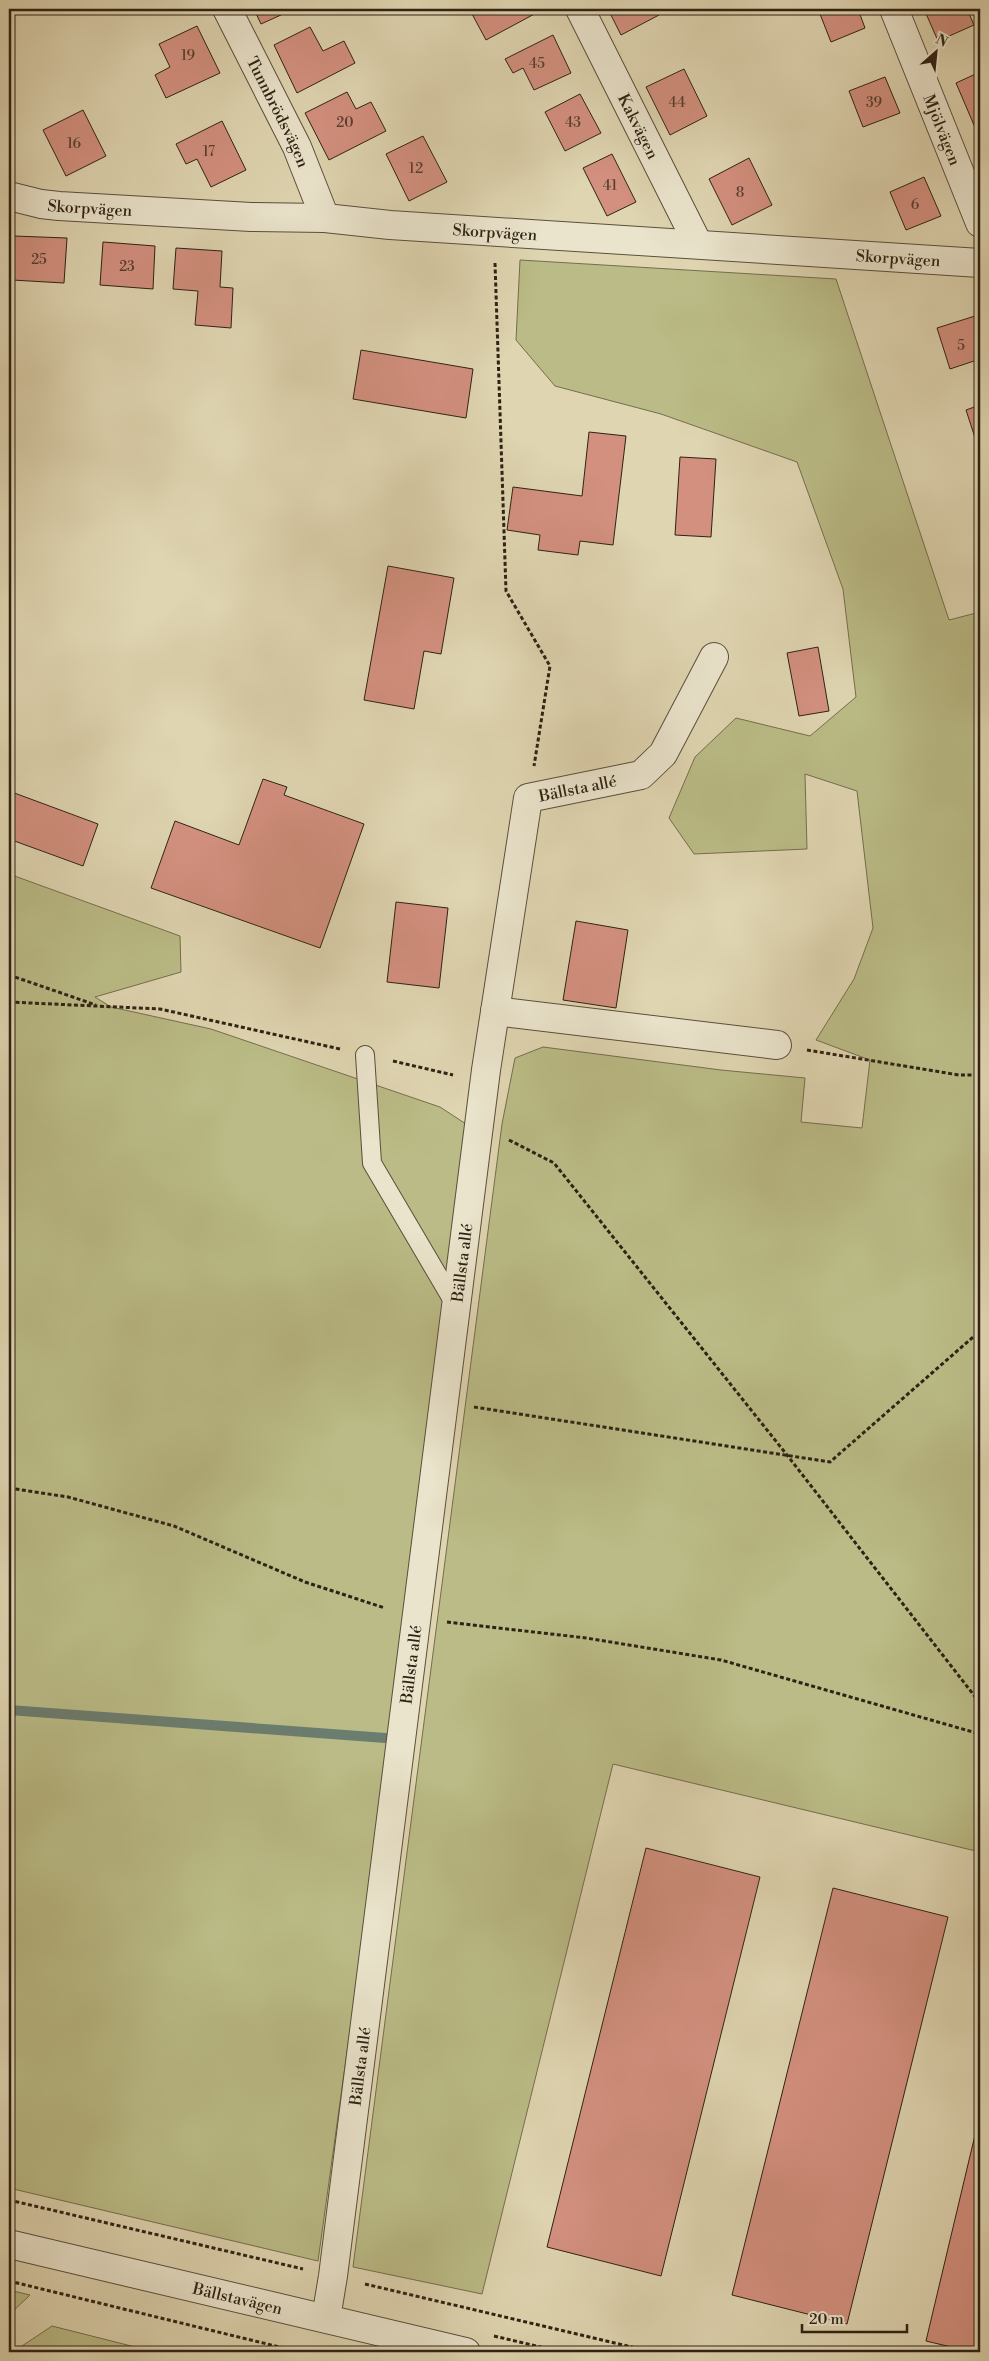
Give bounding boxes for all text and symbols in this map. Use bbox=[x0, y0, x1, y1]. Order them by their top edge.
north arrow bbox=[912, 28, 962, 78]
text: N bbox=[932, 31, 950, 52]
house number: 19 bbox=[181, 47, 195, 65]
street label: Tunnbrödsvägen bbox=[242, 53, 313, 171]
house number: 45 bbox=[529, 55, 545, 73]
street label: Kakvägen bbox=[613, 91, 663, 163]
street label: Mjölvägen bbox=[918, 91, 965, 169]
house number: 44 bbox=[669, 94, 685, 112]
house number: 39 bbox=[866, 94, 882, 112]
house number: 20 bbox=[336, 114, 354, 132]
house number: 43 bbox=[565, 114, 581, 132]
house number: 16 bbox=[67, 135, 82, 153]
house number: 17 bbox=[203, 143, 215, 161]
house number: 12 bbox=[409, 160, 423, 178]
house number: 41 bbox=[603, 177, 617, 195]
house number: 8 bbox=[736, 184, 744, 202]
street label: Skorpvägen bbox=[46, 196, 133, 221]
house number: 6 bbox=[911, 196, 920, 214]
street label: Skorpvägen bbox=[452, 220, 538, 245]
street label: Skorpvägen bbox=[855, 246, 941, 271]
house number: 25 bbox=[31, 251, 47, 269]
house number: 23 bbox=[119, 258, 135, 276]
house number: 5 bbox=[957, 337, 965, 355]
street label: Bällsta allé bbox=[536, 771, 618, 807]
street label: Bällsta allé bbox=[448, 1222, 477, 1304]
street label: Bällsta allé bbox=[397, 1624, 426, 1706]
street label: Bällsta allé bbox=[346, 2026, 375, 2108]
street label: Bällstavägen bbox=[190, 2279, 285, 2319]
scale bar bbox=[802, 2301, 906, 2333]
text: 20 m bbox=[809, 2310, 844, 2329]

